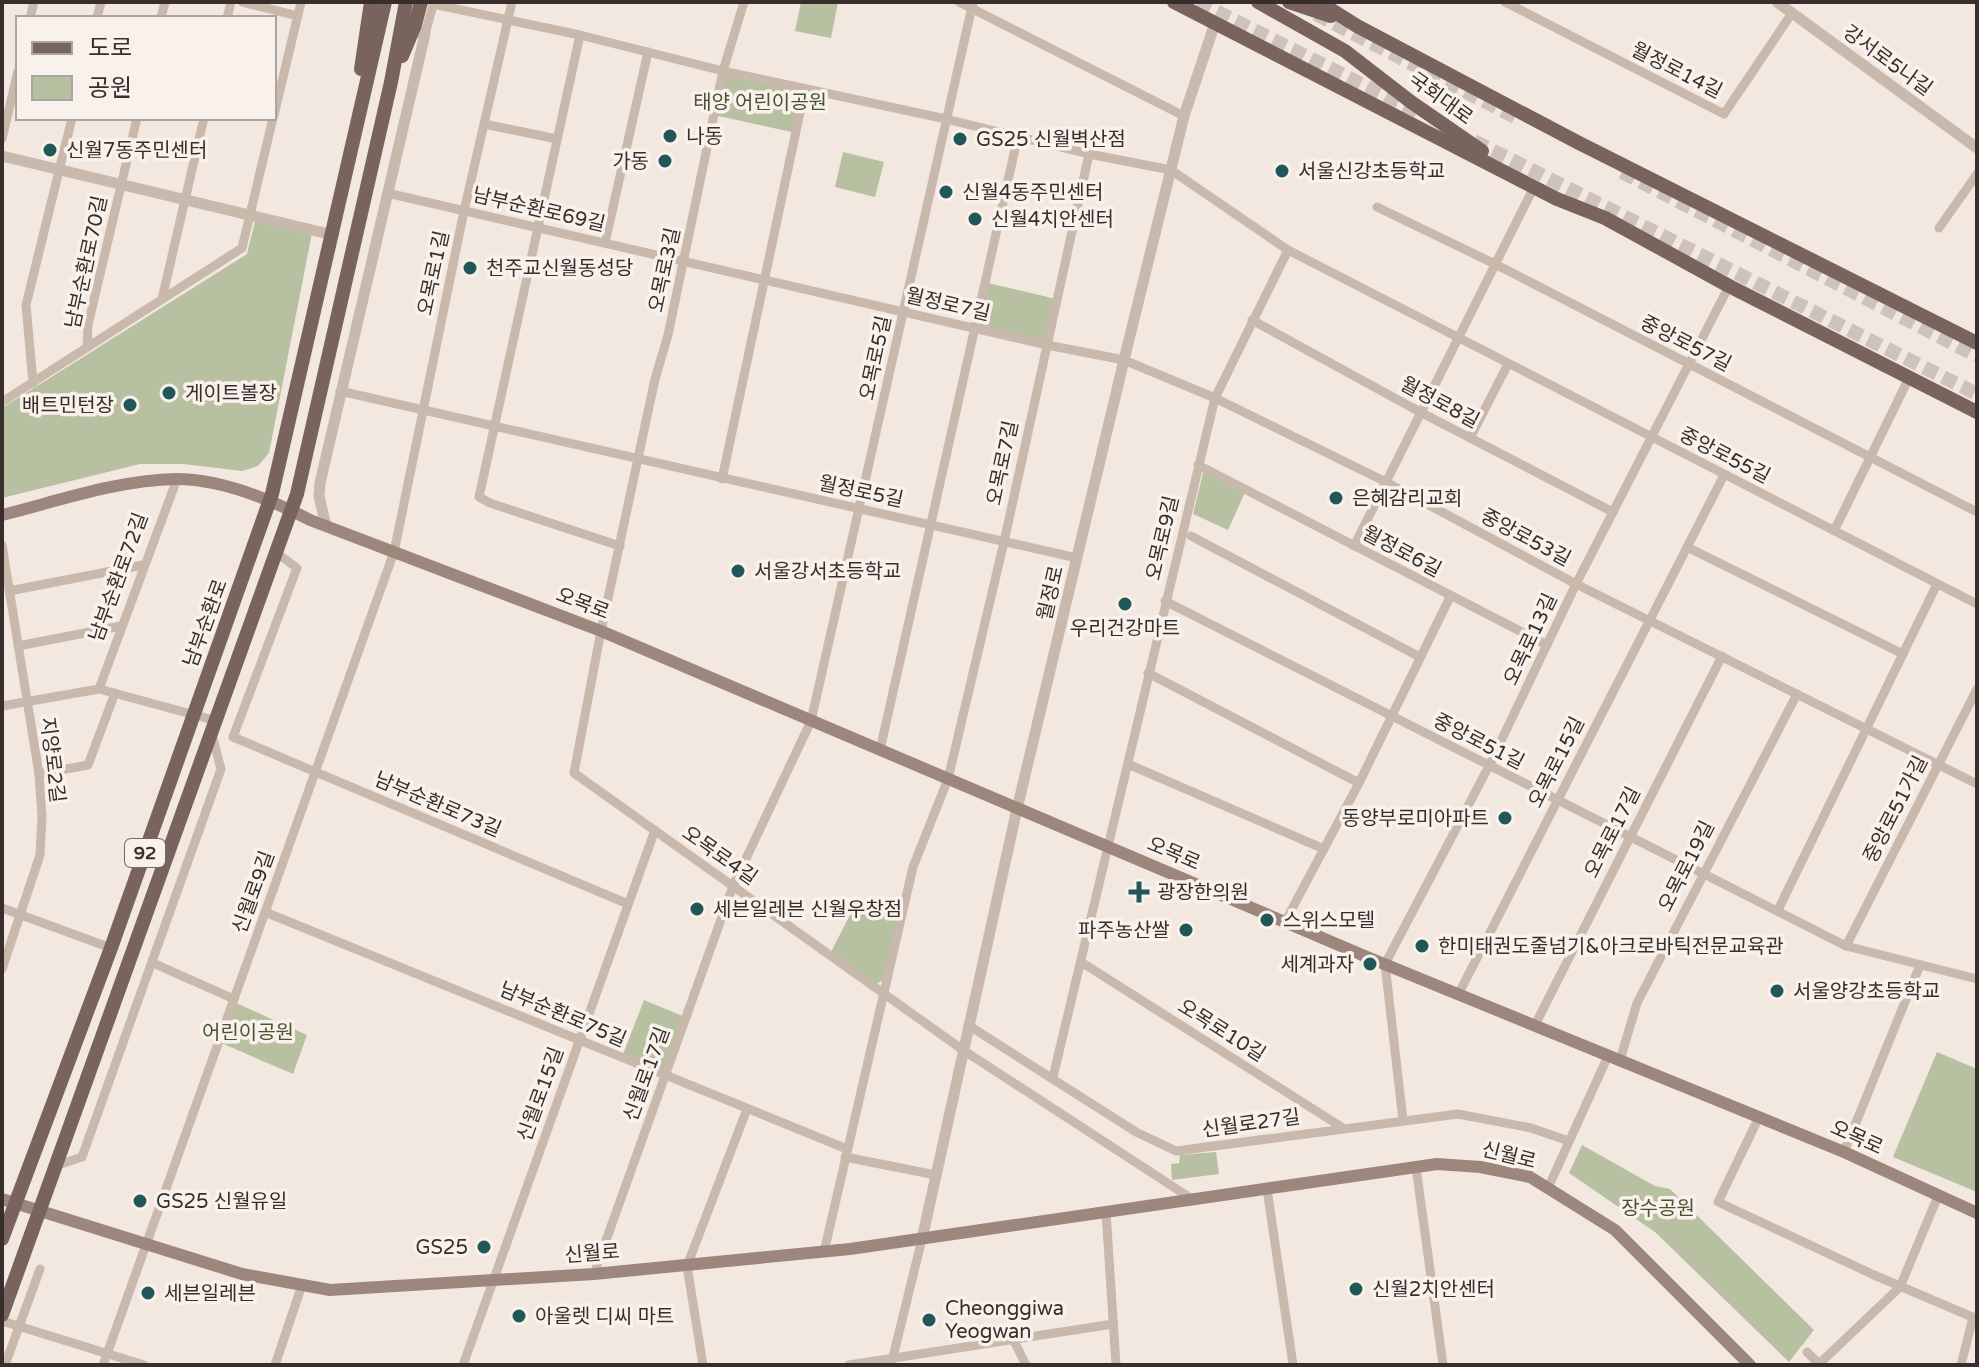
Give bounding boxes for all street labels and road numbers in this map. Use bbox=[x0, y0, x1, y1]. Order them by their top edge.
street label: 강서로5나길 bbox=[1838, 20, 1937, 101]
street label: 월정로14길 bbox=[1627, 38, 1726, 104]
street label: 국회대로 bbox=[1404, 67, 1477, 130]
street label: 남부순환로69길 bbox=[470, 183, 608, 237]
street label: 남부순환로70길 bbox=[61, 193, 113, 331]
street label: 오목로3길 bbox=[644, 226, 686, 315]
street label: 오목로1길 bbox=[413, 229, 455, 318]
street label: 월정로7길 bbox=[903, 284, 992, 326]
street label: 중앙로57길 bbox=[1636, 311, 1735, 377]
street label: 오목로5길 bbox=[855, 314, 897, 403]
street label: 월정로8길 bbox=[1396, 372, 1483, 434]
street label: 오목로7길 bbox=[982, 419, 1024, 508]
street label: 중앙로55길 bbox=[1675, 423, 1774, 489]
street label: 월정로5길 bbox=[816, 471, 905, 513]
street label: 오목로9길 bbox=[1142, 494, 1184, 583]
street label: 중앙로53길 bbox=[1476, 504, 1575, 572]
street label: 남부순환로72길 bbox=[84, 510, 153, 645]
street label: 월정로6길 bbox=[1358, 521, 1445, 583]
street label: 월정로 bbox=[1033, 564, 1069, 623]
street label: 남부순환로 bbox=[179, 576, 233, 671]
street label: 오목로 bbox=[553, 583, 613, 625]
street label: 오목로13길 bbox=[1499, 590, 1563, 689]
street label: 중앙로51길 bbox=[1429, 709, 1528, 775]
street label: 오목로15길 bbox=[1524, 713, 1590, 812]
street label: 지양로2길 bbox=[35, 716, 69, 804]
street label: 중앙로51가길 bbox=[1859, 752, 1933, 867]
street label: 남부순환로73길 bbox=[371, 767, 505, 842]
street label: 오목로17길 bbox=[1580, 783, 1646, 882]
street label: 오목로19길 bbox=[1654, 817, 1720, 916]
street label: 오목로4길 bbox=[677, 821, 762, 890]
street label: 오목로 bbox=[1144, 832, 1204, 876]
road number: 92 bbox=[125, 839, 165, 867]
street label: 신월로9길 bbox=[228, 848, 280, 937]
street label: 남부순환로75길 bbox=[496, 977, 630, 1052]
street label: 오목로10길 bbox=[1173, 995, 1270, 1067]
street label: 신월로17길 bbox=[619, 1024, 675, 1125]
street label: 신월로15길 bbox=[513, 1044, 569, 1145]
street label: 신월로27길 bbox=[1201, 1105, 1302, 1143]
street label: 오목로 bbox=[1826, 1116, 1887, 1160]
street label: 신월로 bbox=[1479, 1138, 1538, 1174]
street label: 신월로 bbox=[564, 1240, 620, 1268]

